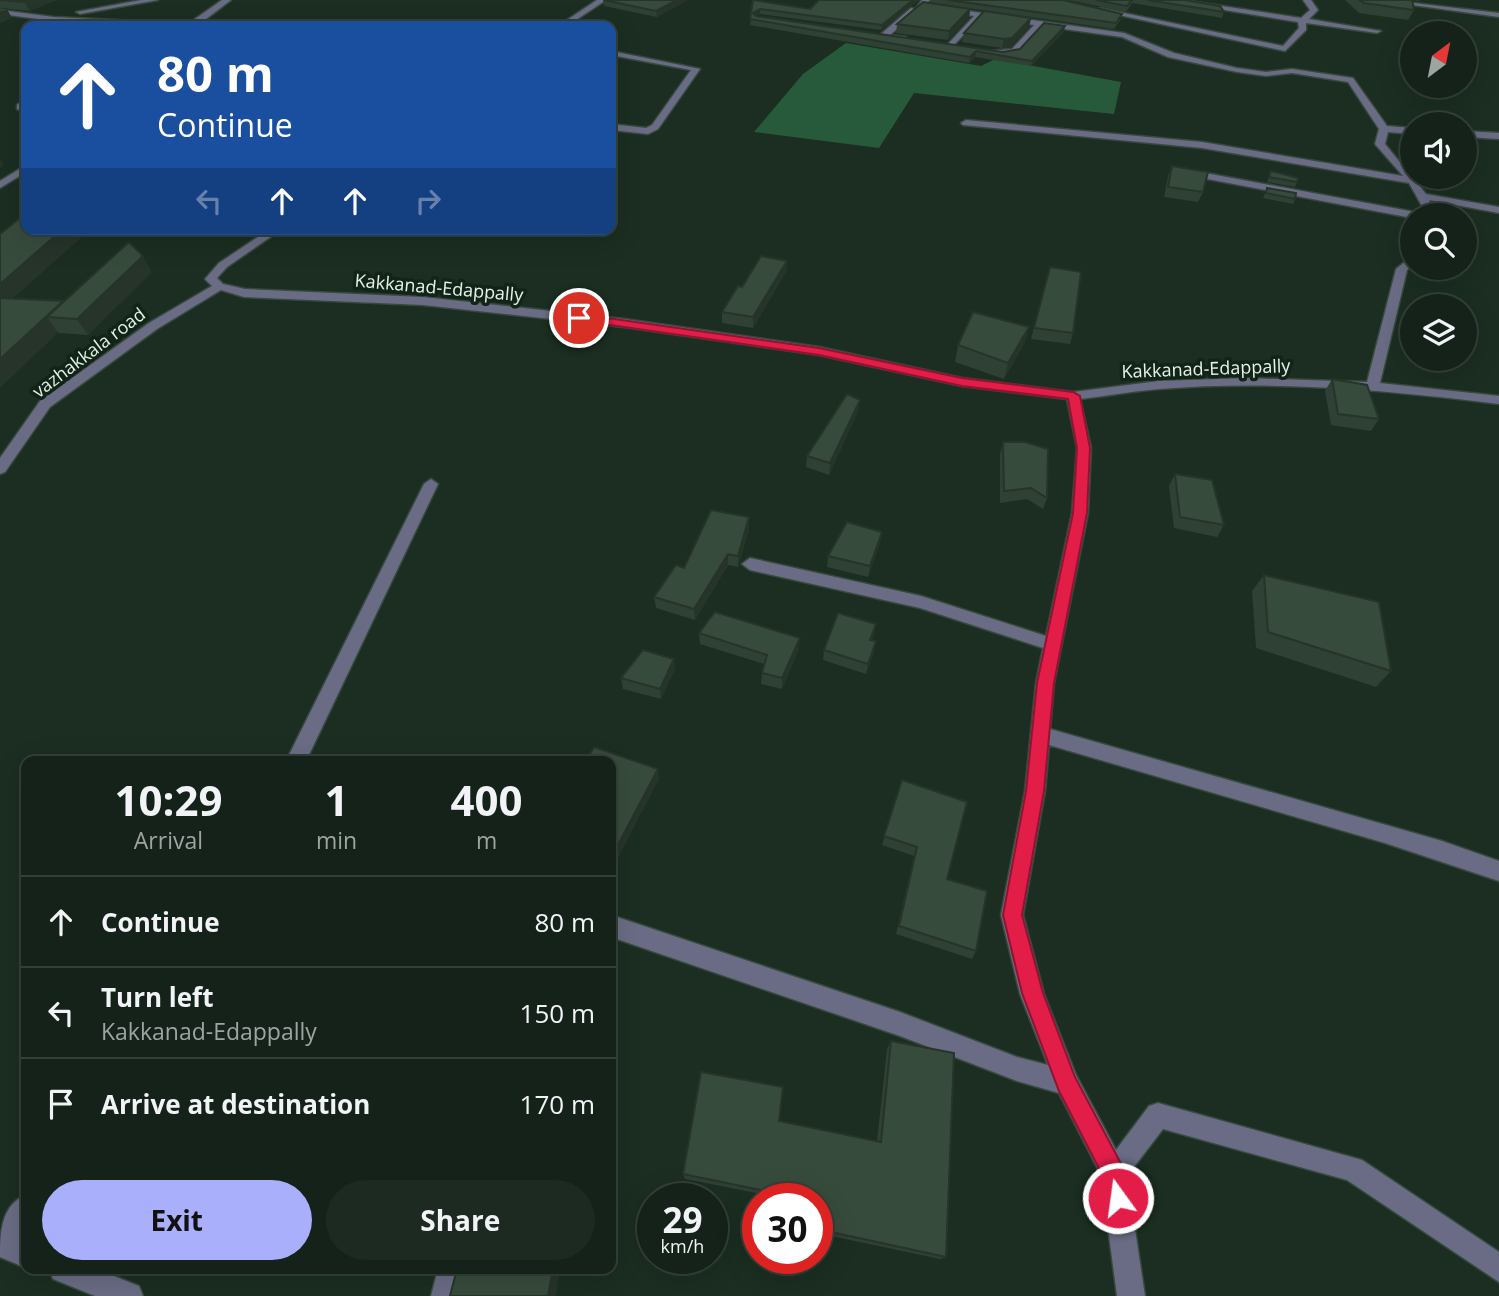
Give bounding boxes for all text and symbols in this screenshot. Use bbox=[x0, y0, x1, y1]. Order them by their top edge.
north arrow bbox=[1400, 21, 1477, 98]
map controls bbox=[1400, 21, 1477, 371]
text: 80 m bbox=[157, 40, 274, 106]
icon: ahead bbox=[42, 49, 133, 140]
text: Continue bbox=[157, 103, 293, 146]
button: sound bbox=[1400, 112, 1477, 189]
icon: left bbox=[190, 182, 228, 220]
icon: ahead bbox=[263, 182, 301, 220]
icon: ahead bbox=[336, 182, 374, 220]
icon: right bbox=[409, 182, 447, 220]
button: search bbox=[1400, 203, 1477, 280]
street label: Kakkanad-Edappally bbox=[354, 268, 525, 306]
pin bbox=[549, 288, 609, 348]
button: layers bbox=[1400, 294, 1477, 371]
icon: arrive bbox=[560, 299, 598, 337]
street label: vazhakkala road bbox=[27, 302, 150, 403]
street label: Kakkanad-Edappally bbox=[1121, 353, 1292, 383]
text: 10:29 bbox=[114, 771, 222, 828]
text: 1 bbox=[324, 771, 349, 828]
text: 400 bbox=[451, 771, 523, 828]
text: Arrival bbox=[134, 824, 203, 856]
text: min bbox=[316, 824, 357, 856]
text: m bbox=[476, 824, 497, 856]
icon: ahead bbox=[42, 903, 80, 941]
text: Continue bbox=[101, 904, 220, 940]
text: 80 m bbox=[534, 904, 595, 940]
text: Turn left bbox=[101, 979, 213, 1015]
icon: left bbox=[42, 994, 80, 1032]
text: 150 m bbox=[520, 995, 595, 1031]
text: Kakkanad-Edappally bbox=[101, 1015, 317, 1047]
icon: arrive bbox=[42, 1085, 80, 1123]
text: Arrive at destination bbox=[101, 1086, 370, 1122]
text: 170 m bbox=[520, 1086, 595, 1122]
position arrow bbox=[1081, 1161, 1155, 1235]
button: Exit bbox=[42, 1180, 312, 1260]
button: Share bbox=[326, 1180, 595, 1260]
speed limit sign: 30 bbox=[742, 1183, 833, 1274]
text: 29 bbox=[662, 1196, 703, 1243]
text: km/h bbox=[661, 1234, 704, 1258]

